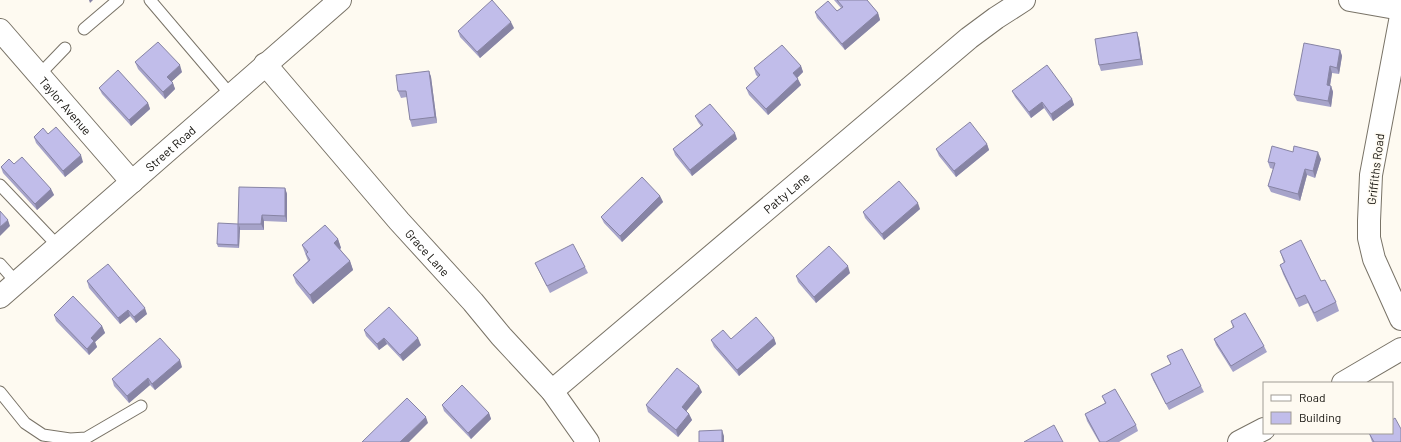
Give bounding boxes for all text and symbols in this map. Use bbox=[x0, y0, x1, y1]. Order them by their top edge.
street label: Taylor Avenue bbox=[37, 74, 95, 137]
street label: Street Road bbox=[142, 123, 198, 174]
street label: Griffiths Road bbox=[1364, 133, 1386, 205]
street label: Patty Lane bbox=[761, 169, 812, 216]
street label: Grace Lane bbox=[403, 226, 453, 279]
legend bbox=[1263, 382, 1393, 434]
text: Road bbox=[1299, 390, 1326, 404]
text: Building bbox=[1299, 410, 1341, 424]

